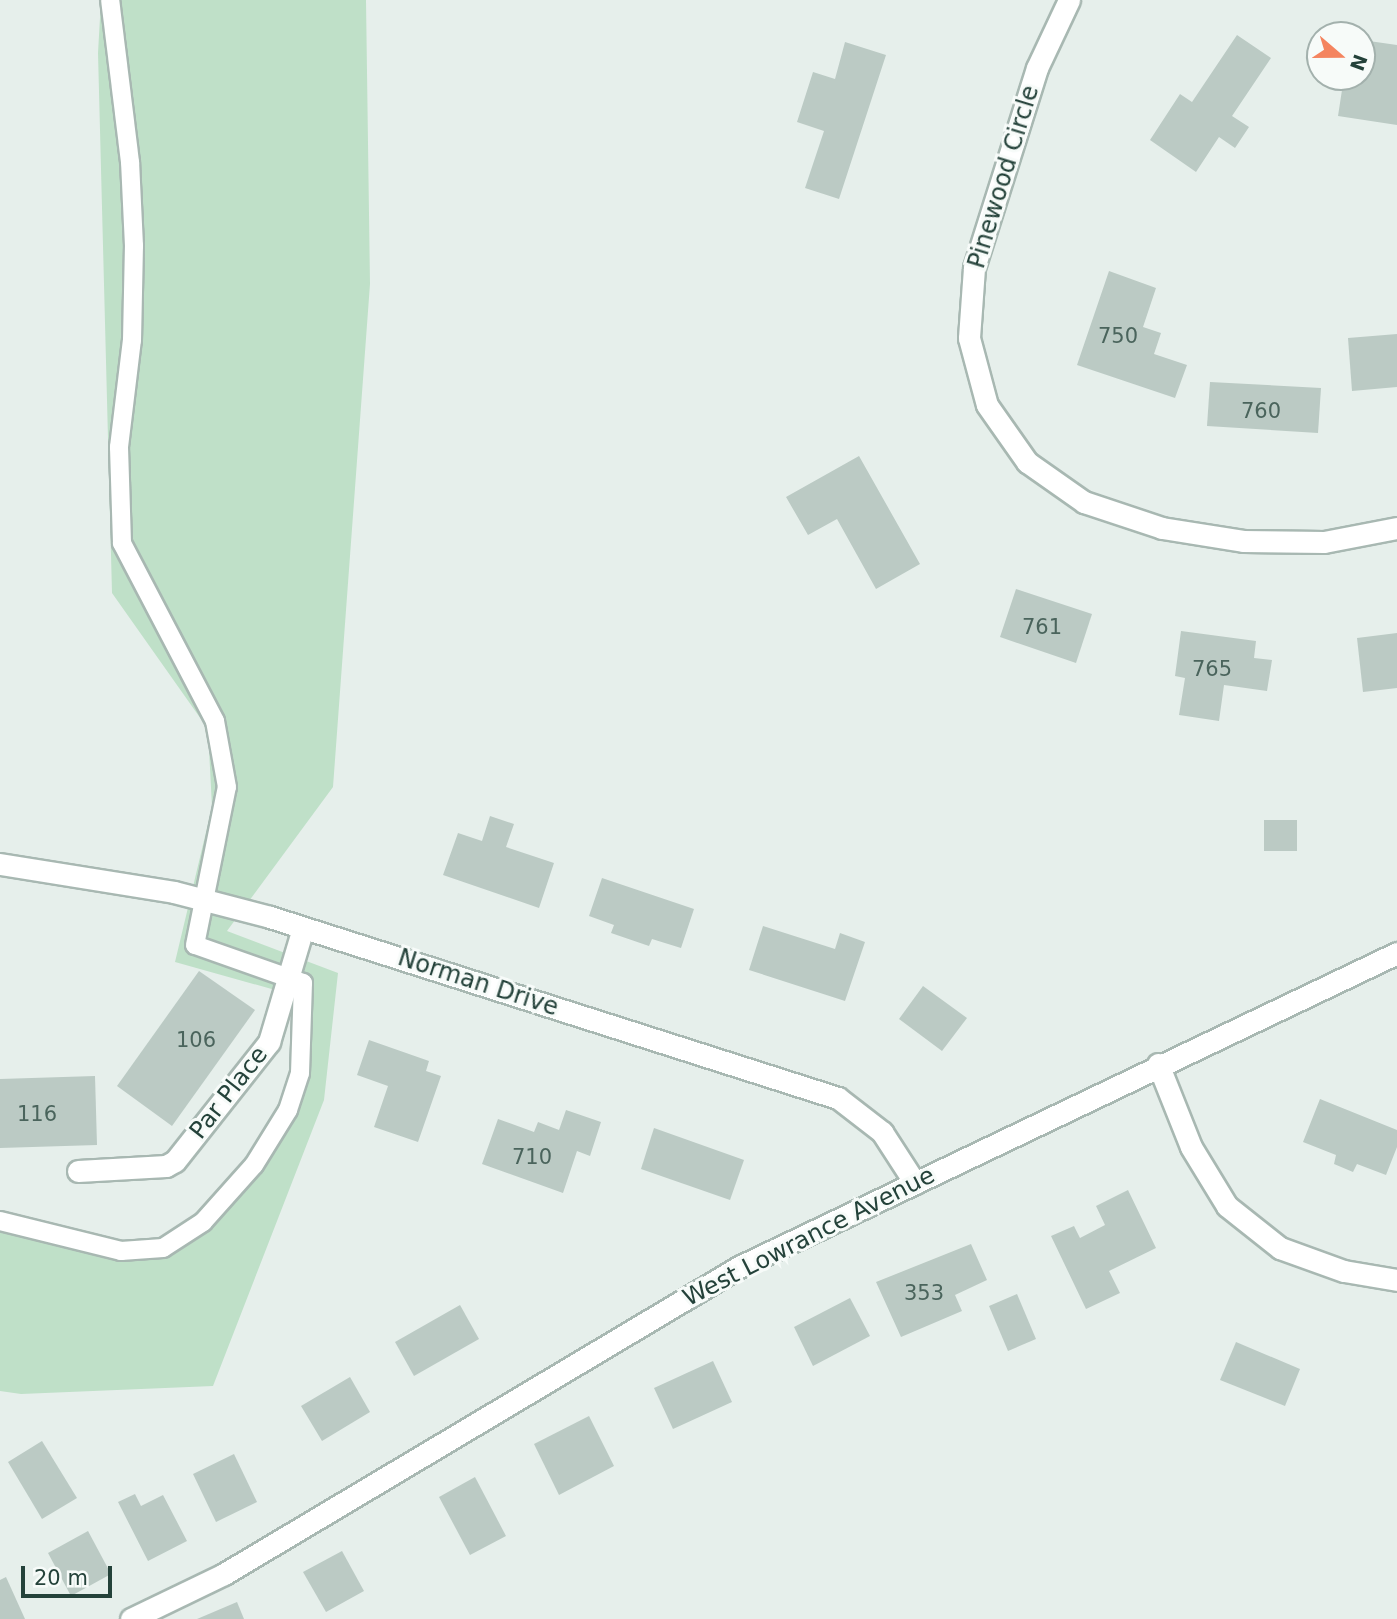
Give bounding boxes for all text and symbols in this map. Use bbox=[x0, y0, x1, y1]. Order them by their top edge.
north arrow bbox=[1306, 21, 1376, 91]
text: N bbox=[1346, 51, 1372, 74]
street label: Pinewood Circle bbox=[962, 82, 1046, 272]
house number: 750 bbox=[1098, 323, 1138, 349]
house number: 760 bbox=[1241, 398, 1281, 424]
house number: 761 bbox=[1022, 614, 1062, 640]
house number: 765 bbox=[1192, 656, 1232, 682]
street label: Norman Drive bbox=[394, 944, 562, 1022]
house number: 106 bbox=[176, 1027, 216, 1053]
street label: Par Place bbox=[184, 1041, 274, 1145]
house number: 116 bbox=[17, 1101, 57, 1127]
house number: 710 bbox=[512, 1144, 552, 1170]
street label: West Lowrance Avenue bbox=[678, 1161, 940, 1313]
house number: 353 bbox=[904, 1280, 944, 1306]
scale bar bbox=[24, 1552, 116, 1596]
text: 20 m bbox=[34, 1566, 88, 1590]

